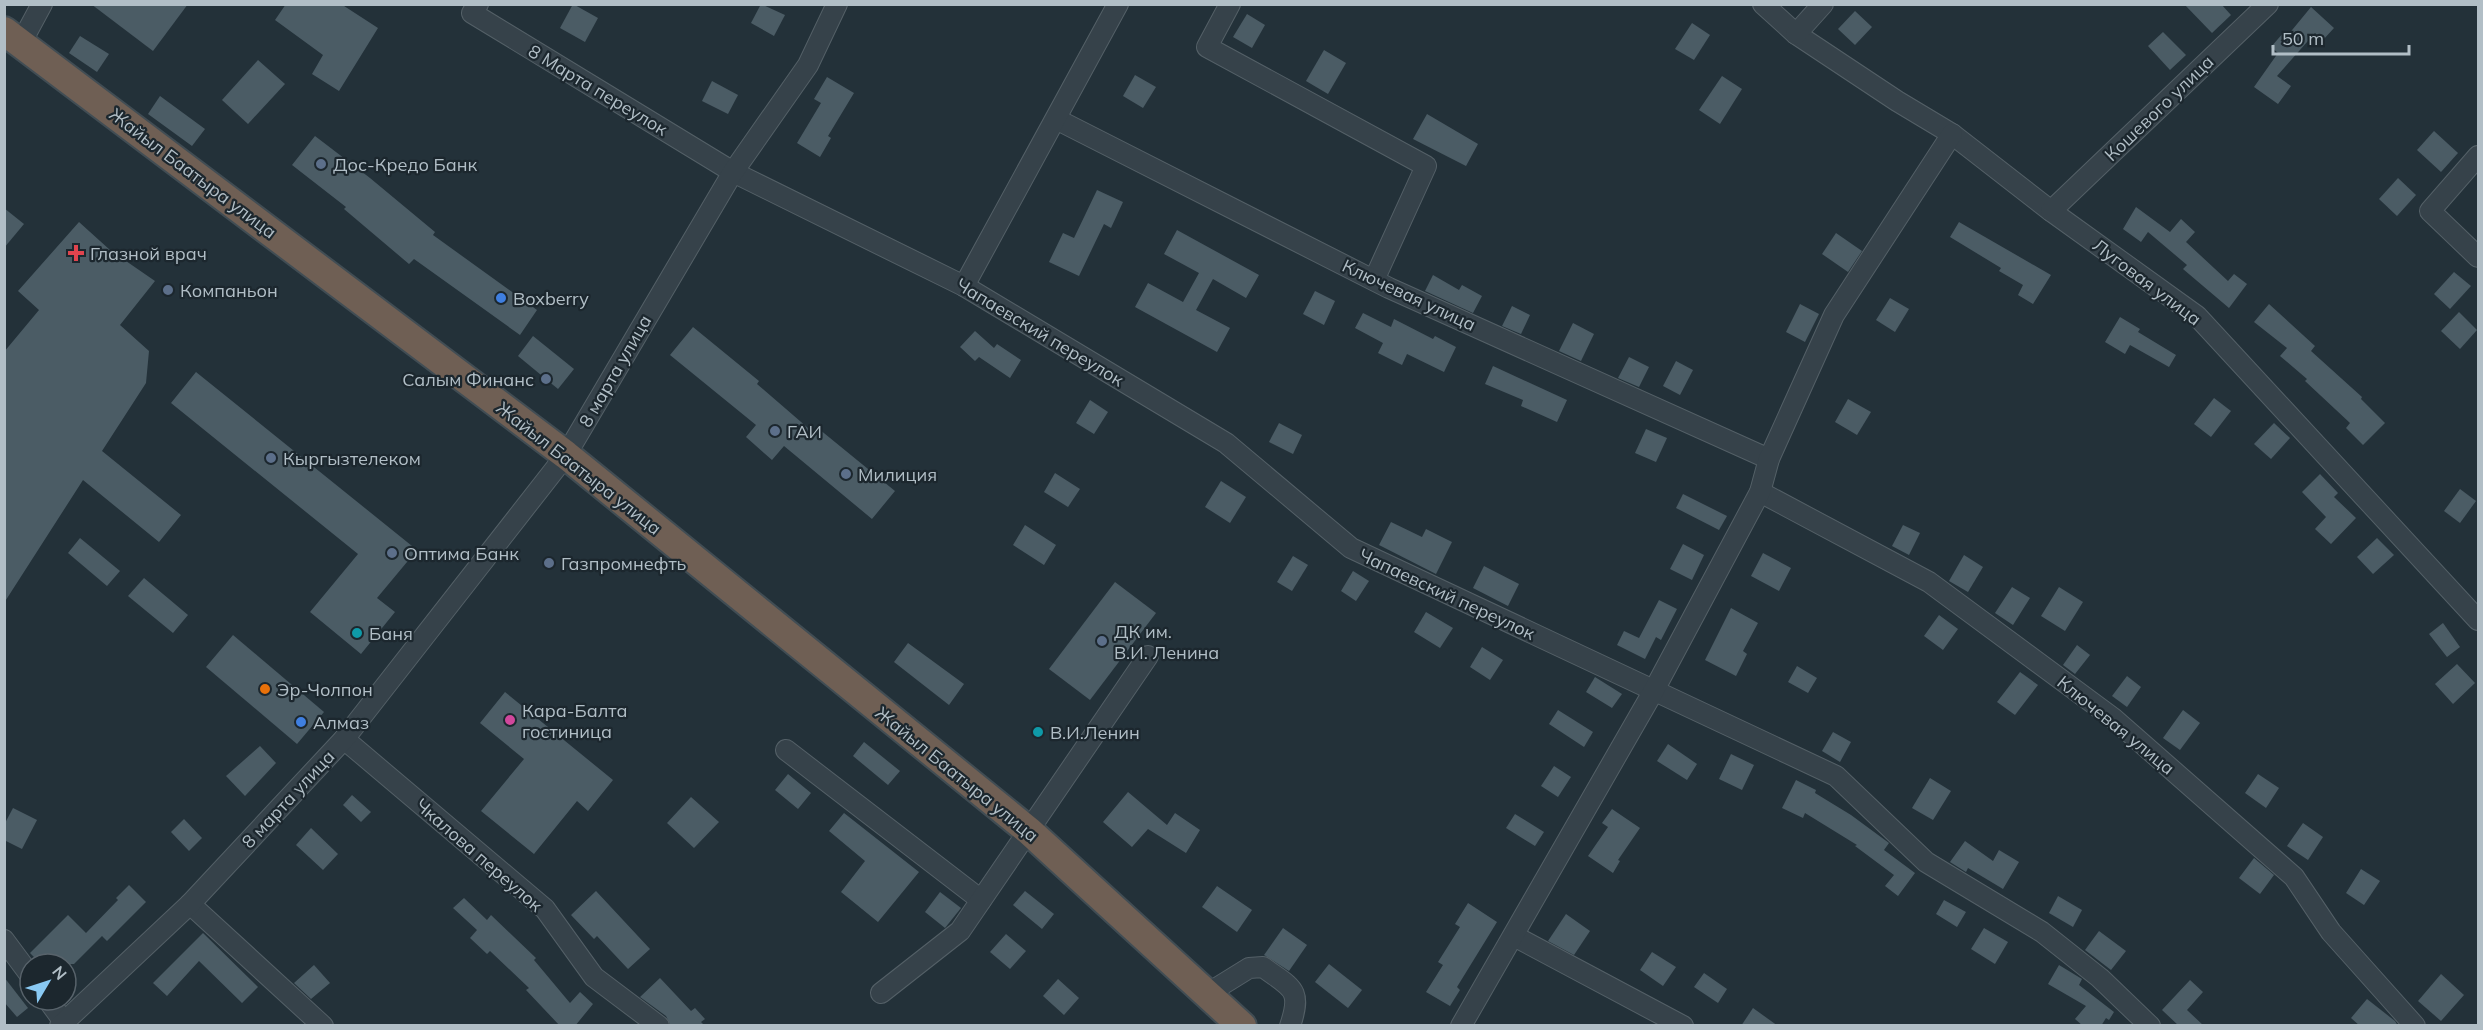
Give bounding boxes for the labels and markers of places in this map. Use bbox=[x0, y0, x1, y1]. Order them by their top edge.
place label: Дос-Кредо Банк bbox=[333, 153, 477, 176]
marker: Дос-Кредо Банк bbox=[314, 157, 328, 171]
place label: Глазной врач bbox=[90, 242, 207, 265]
marker: Глазной врач bbox=[67, 244, 85, 262]
place label: Компаньон bbox=[180, 279, 278, 302]
marker: Компаньон bbox=[161, 283, 175, 297]
place label: Boxberry bbox=[513, 287, 589, 310]
marker: Boxberry bbox=[494, 291, 508, 305]
place label: Салым Финанс bbox=[402, 368, 534, 391]
marker: Салым Финанс bbox=[539, 372, 553, 386]
place label: ГАИ bbox=[787, 420, 822, 443]
marker: ГАИ bbox=[768, 424, 782, 438]
place label: Кыргызтелеком bbox=[283, 447, 421, 470]
marker: Кыргызтелеком bbox=[264, 451, 278, 465]
place label: Милиция bbox=[858, 463, 937, 486]
marker: Милиция bbox=[839, 467, 853, 481]
place label: Оптима Банк bbox=[404, 542, 519, 565]
marker: Оптима Банк bbox=[385, 546, 399, 560]
place label: Газпромнефть bbox=[561, 552, 687, 575]
marker: Газпромнефть bbox=[542, 556, 556, 570]
place label: ДК им. В.И. Ленина bbox=[1114, 620, 1219, 664]
place label: Баня bbox=[369, 622, 413, 645]
marker: Баня bbox=[350, 626, 364, 640]
marker: ДК им. В.И. Ленина bbox=[1095, 634, 1109, 648]
place label: Эр-Чолпон bbox=[277, 678, 373, 701]
marker: Эр-Чолпон bbox=[258, 682, 272, 696]
place label: Кара-Балта гостиница bbox=[522, 699, 627, 743]
place label: Алмаз bbox=[313, 711, 369, 734]
marker: Кара-Балта гостиница bbox=[503, 713, 517, 727]
marker: Алмаз bbox=[294, 715, 308, 729]
place label: В.И.Ленин bbox=[1050, 721, 1140, 744]
marker: В.И.Ленин bbox=[1031, 725, 1045, 739]

